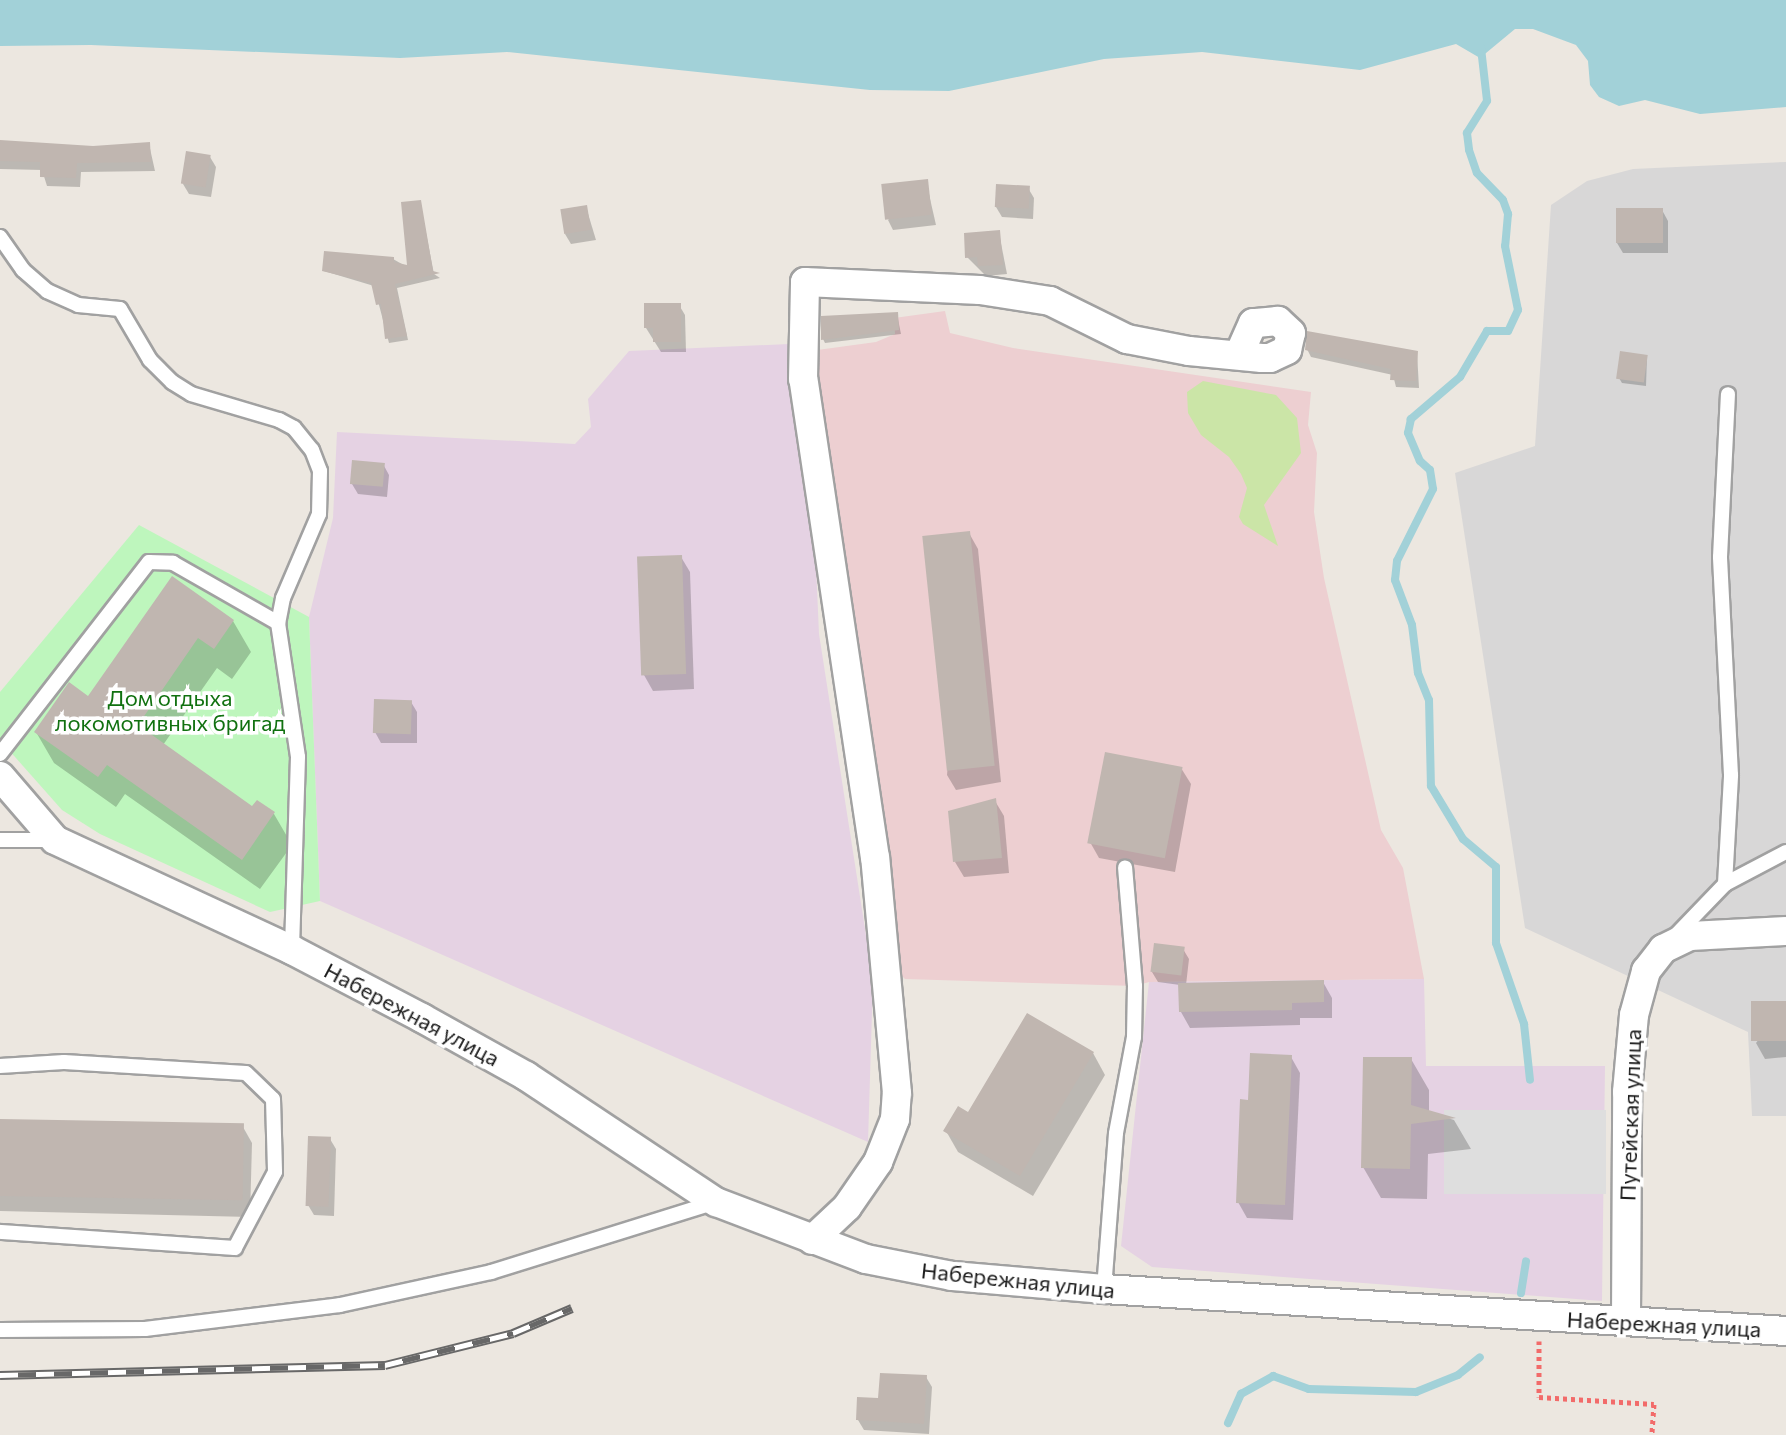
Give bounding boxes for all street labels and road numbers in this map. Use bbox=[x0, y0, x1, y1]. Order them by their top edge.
street label: Набережная улица bbox=[320, 957, 504, 1071]
street label: Путейская улица bbox=[1614, 1028, 1646, 1202]
street label: Набережная улица bbox=[920, 1257, 1116, 1303]
street label: Набережная улица bbox=[1566, 1306, 1762, 1342]

